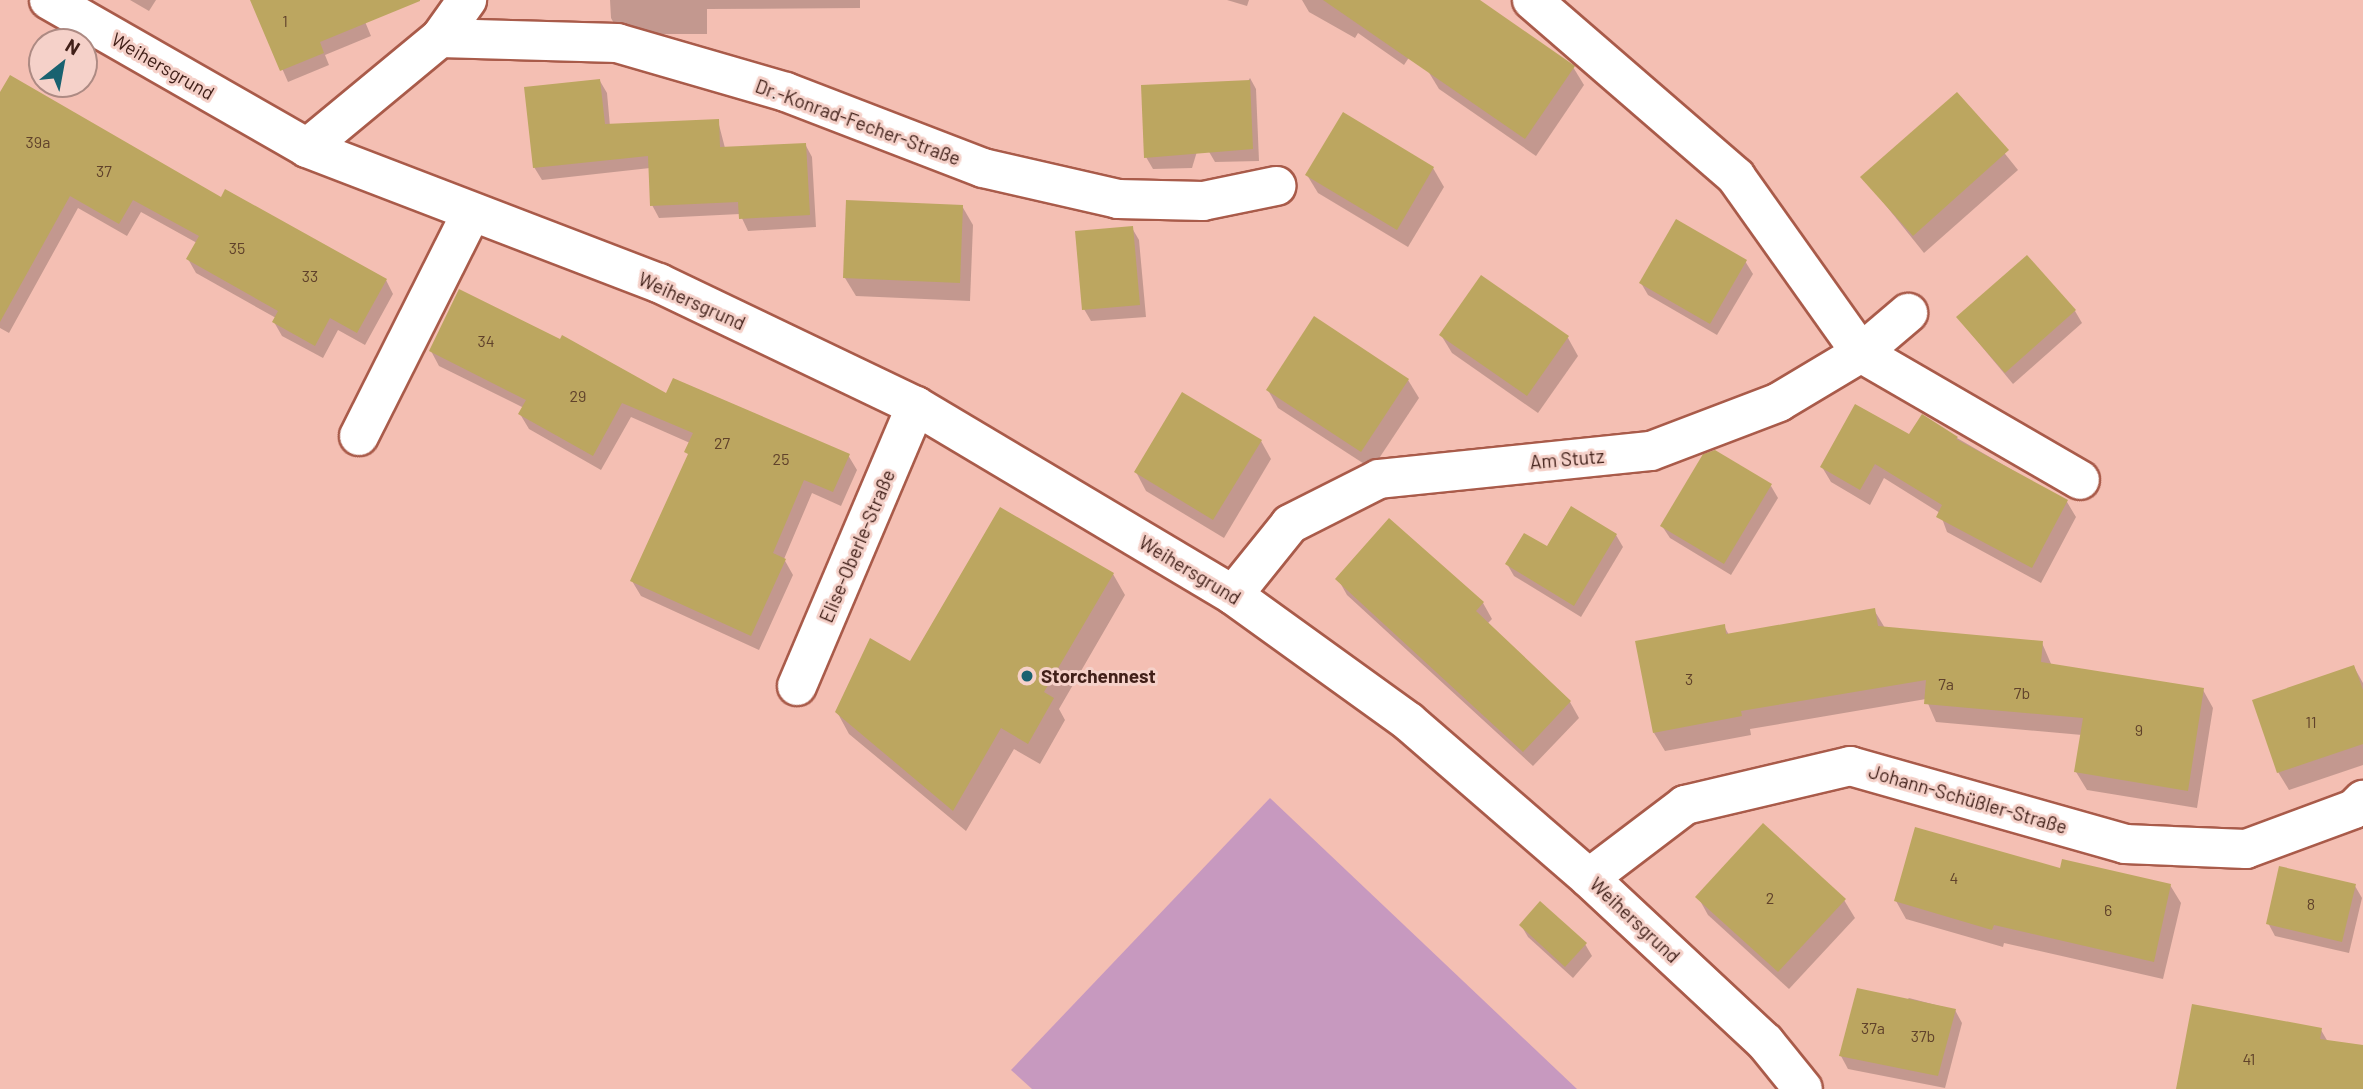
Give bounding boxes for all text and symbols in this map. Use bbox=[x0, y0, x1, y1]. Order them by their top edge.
house number: 1 bbox=[282, 11, 288, 31]
street label: Weihersgrund bbox=[108, 27, 218, 105]
north arrow bbox=[28, 28, 98, 98]
text: N bbox=[62, 33, 84, 59]
street label: Dr.-Konrad-Fecher-Straße bbox=[752, 74, 964, 170]
house number: 39a bbox=[26, 132, 50, 152]
house number: 37 bbox=[96, 161, 112, 181]
house number: 35 bbox=[229, 238, 245, 258]
house number: 33 bbox=[302, 266, 318, 286]
street label: Weihersgrund bbox=[635, 267, 749, 335]
house number: 34 bbox=[477, 331, 495, 351]
house number: 29 bbox=[570, 386, 586, 406]
house number: 27 bbox=[714, 433, 730, 453]
street label: Am Stutz bbox=[1529, 444, 1605, 474]
house number: 25 bbox=[773, 449, 789, 469]
street label: Elise-Oberle-Straße bbox=[814, 466, 900, 626]
street label: Weihersgrund bbox=[1135, 531, 1245, 609]
place label: Storchennest bbox=[1041, 665, 1156, 687]
marker: Storchennest bbox=[1019, 668, 1035, 684]
house number: 3 bbox=[1685, 669, 1693, 689]
house number: 7a bbox=[1938, 674, 1954, 694]
house number: 7b bbox=[2014, 683, 2030, 703]
house number: 11 bbox=[2305, 712, 2317, 732]
house number: 9 bbox=[2135, 720, 2143, 740]
street label: Johann-Schüßler-Straße bbox=[1866, 760, 2070, 838]
house number: 4 bbox=[1950, 868, 1958, 888]
street label: Weihersgrund bbox=[1585, 873, 1685, 967]
house number: 2 bbox=[1766, 888, 1774, 908]
house number: 8 bbox=[2307, 894, 2315, 914]
house number: 6 bbox=[2104, 900, 2112, 920]
house number: 37a bbox=[1861, 1018, 1885, 1038]
house number: 37b bbox=[1911, 1026, 1935, 1046]
house number: 41 bbox=[2243, 1049, 2255, 1069]

